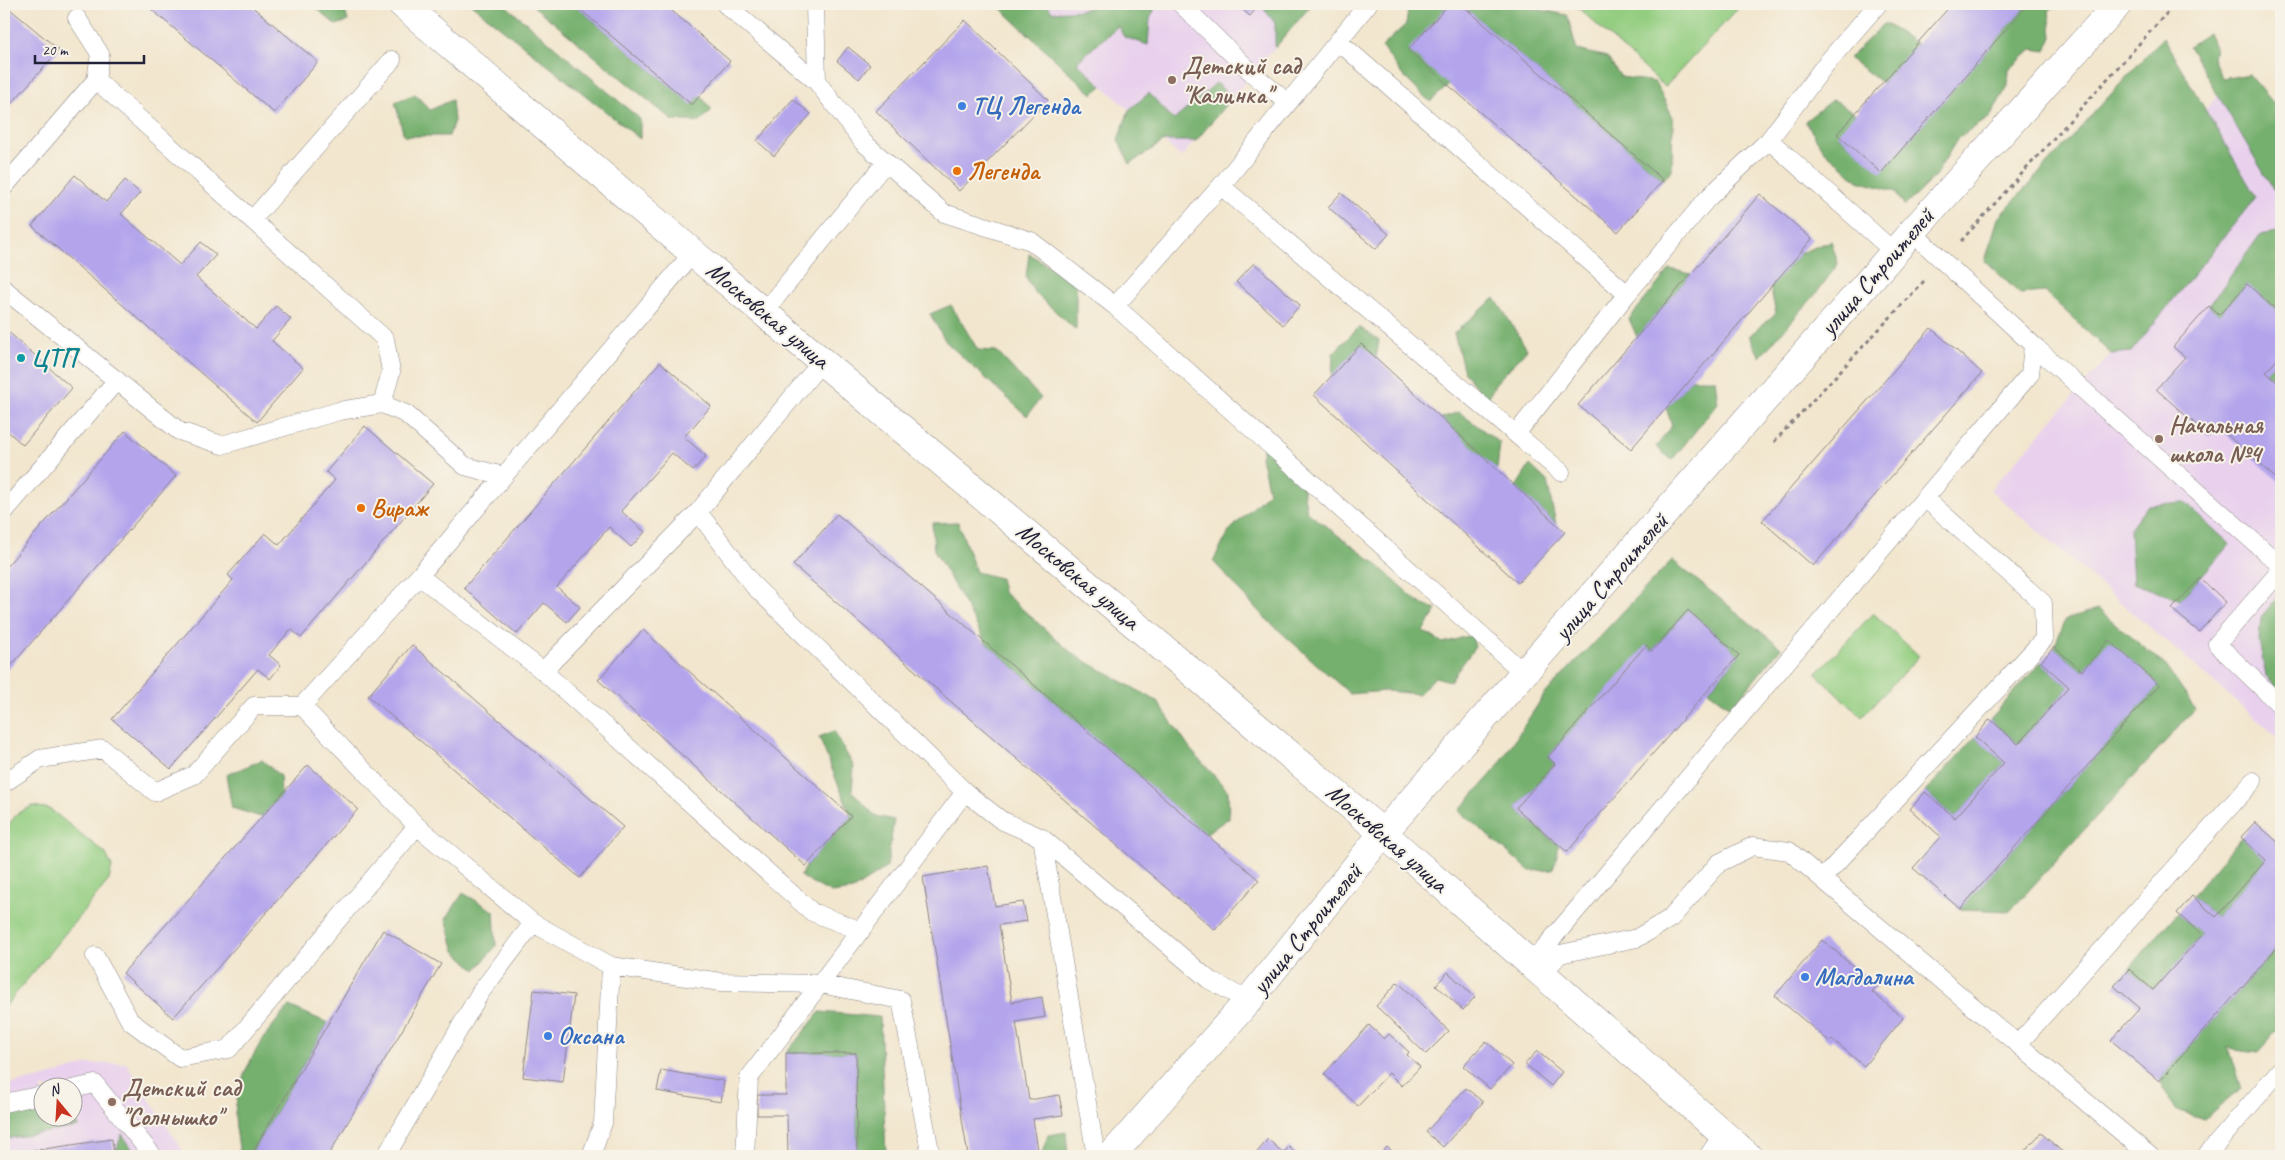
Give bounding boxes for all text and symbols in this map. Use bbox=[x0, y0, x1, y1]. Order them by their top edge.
scale bar bbox=[35, 32, 144, 64]
text: 20 m bbox=[42, 41, 69, 60]
place label: Детский сад "Калинка" bbox=[1182, 50, 1303, 111]
marker: Детский сад "Калинка" bbox=[1166, 74, 1178, 86]
place label: ТЦ Легенда bbox=[972, 90, 1082, 122]
marker: ТЦ Легенда bbox=[956, 100, 968, 112]
place label: Легенда bbox=[967, 155, 1041, 187]
marker: Легенда bbox=[951, 165, 963, 177]
street label: улица Строителей bbox=[1811, 200, 1942, 344]
street label: Московская улица bbox=[700, 254, 838, 377]
place label: ЦТП bbox=[31, 342, 81, 374]
marker: ЦТП bbox=[15, 352, 27, 364]
place label: Начальная школа №4 bbox=[2169, 409, 2265, 470]
marker: Начальная школа №4 bbox=[2153, 433, 2165, 445]
place label: Вираж bbox=[371, 492, 430, 524]
marker: Вираж bbox=[355, 502, 367, 514]
street label: улица Строителей bbox=[1545, 505, 1676, 649]
street label: Московская улица bbox=[1010, 515, 1148, 638]
street label: Московская улица bbox=[1319, 776, 1456, 901]
street label: улица Строителей bbox=[1243, 856, 1371, 1003]
place label: Магдалина bbox=[1815, 961, 1914, 993]
marker: Магдалина bbox=[1799, 971, 1811, 983]
place label: Оксана bbox=[558, 1020, 626, 1052]
marker: Оксана bbox=[542, 1030, 554, 1042]
place label: Детский сад "Солнышко" bbox=[122, 1072, 243, 1133]
north arrow bbox=[32, 1078, 82, 1128]
text: N bbox=[47, 1080, 63, 1100]
marker: Детский сад "Солнышко" bbox=[106, 1096, 118, 1108]

